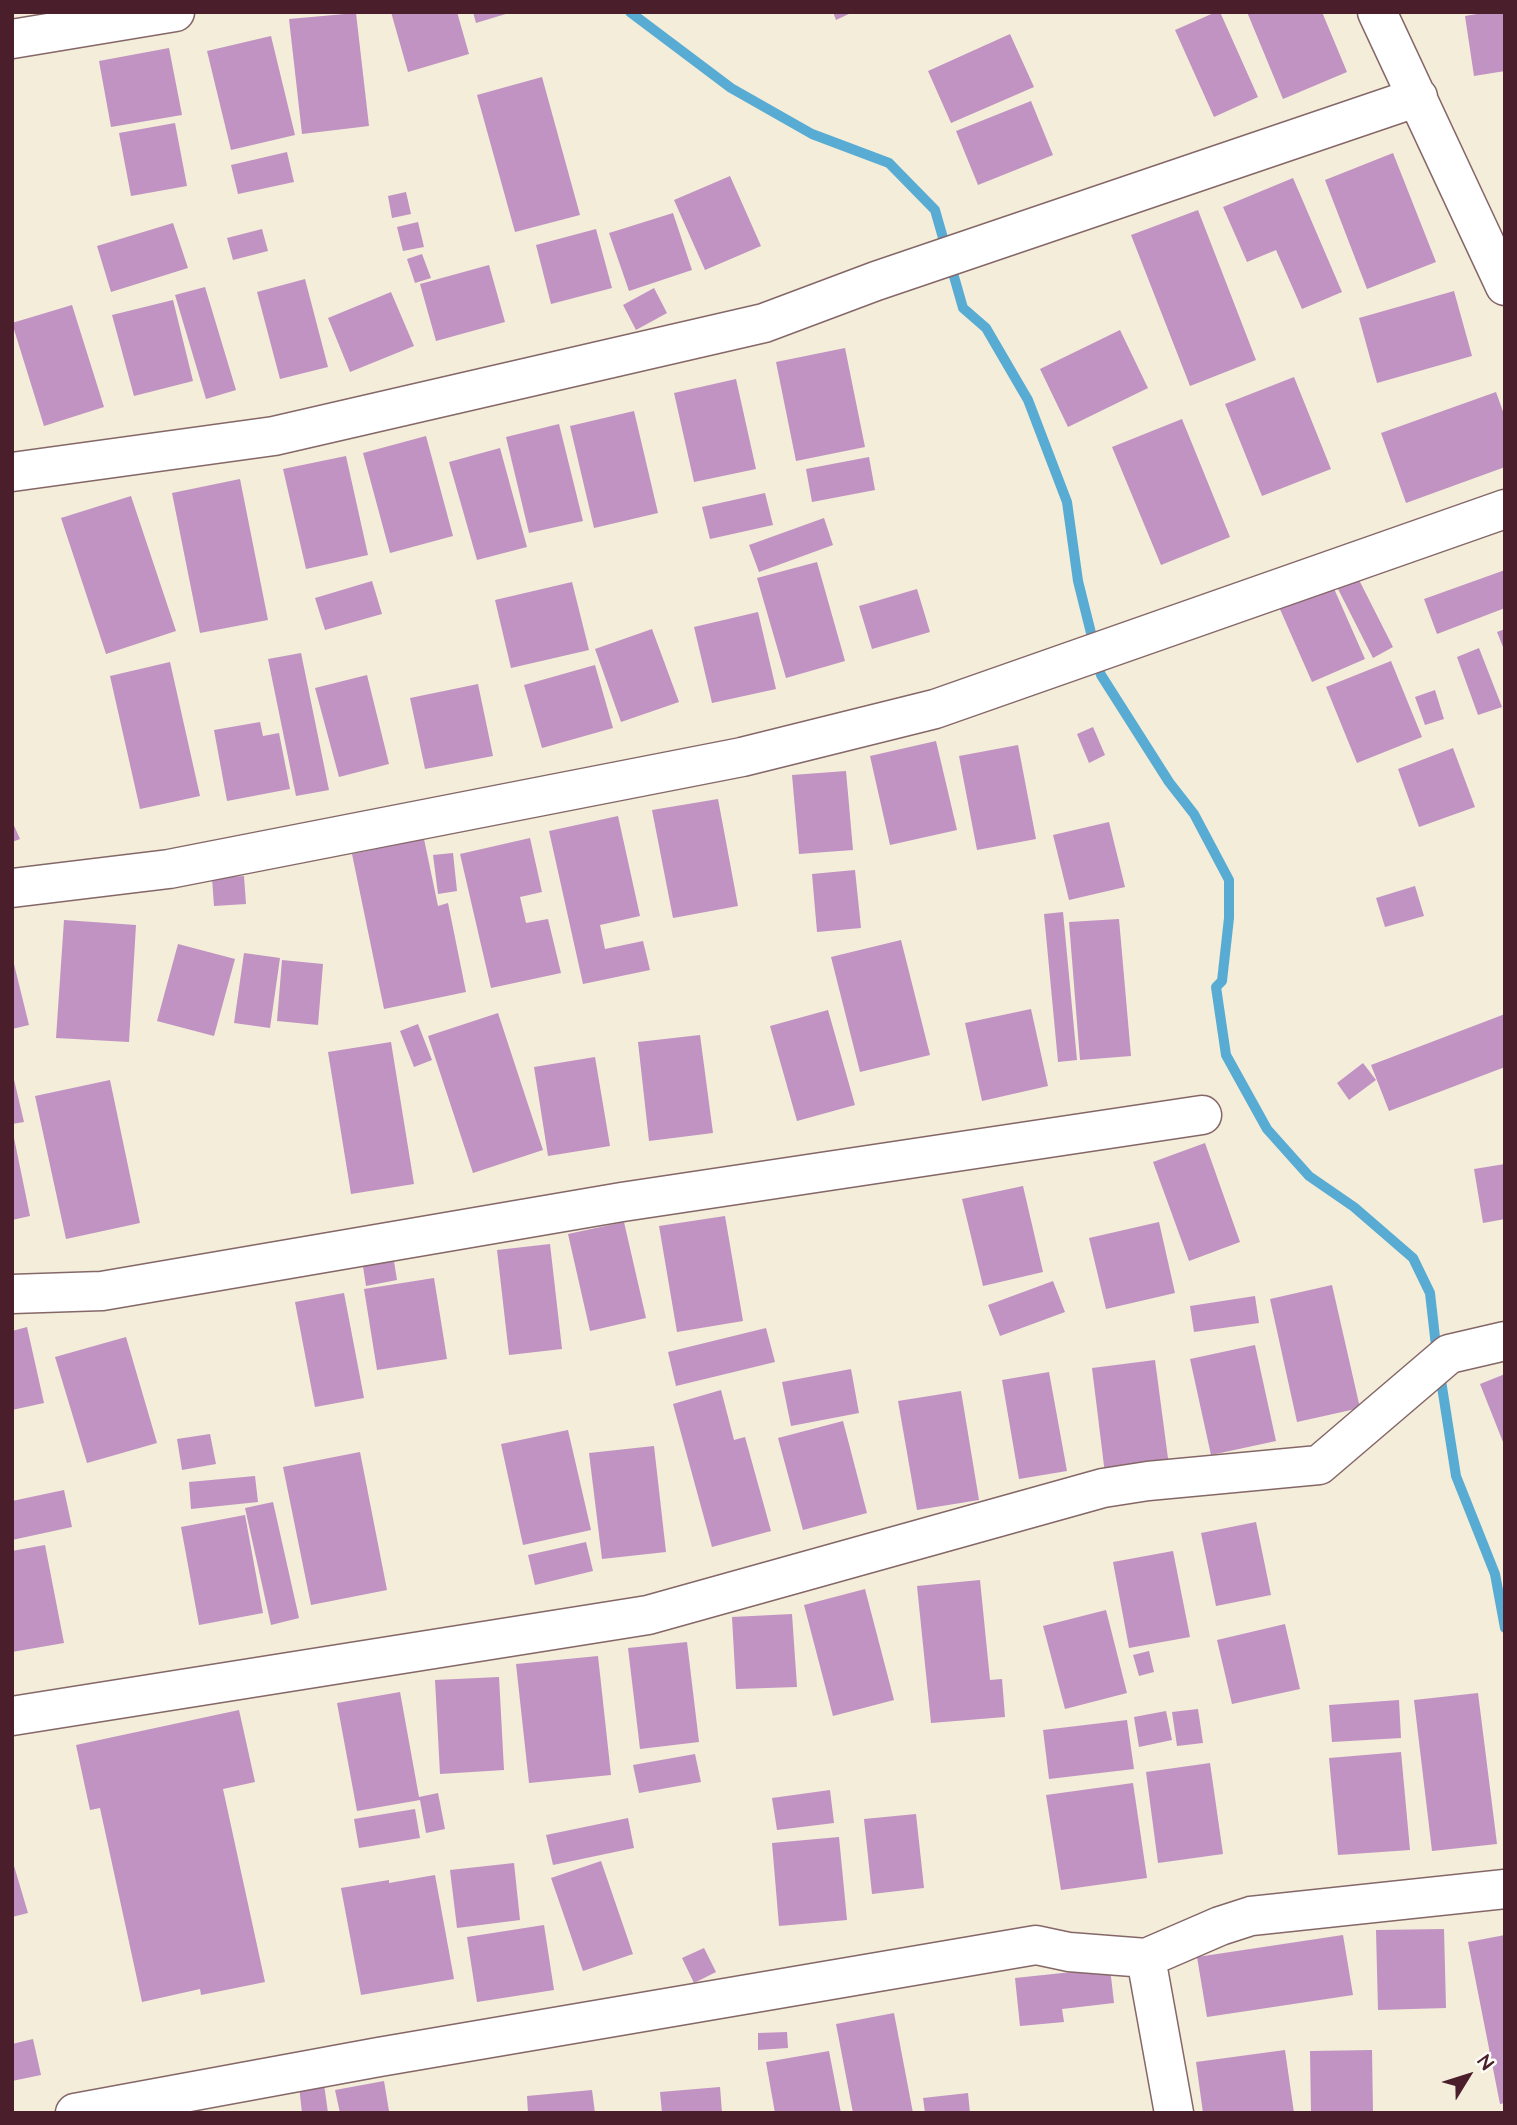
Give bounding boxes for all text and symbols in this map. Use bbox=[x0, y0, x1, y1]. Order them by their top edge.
north arrow bbox=[1433, 2041, 1503, 2111]
text: N bbox=[1471, 2050, 1499, 2076]

